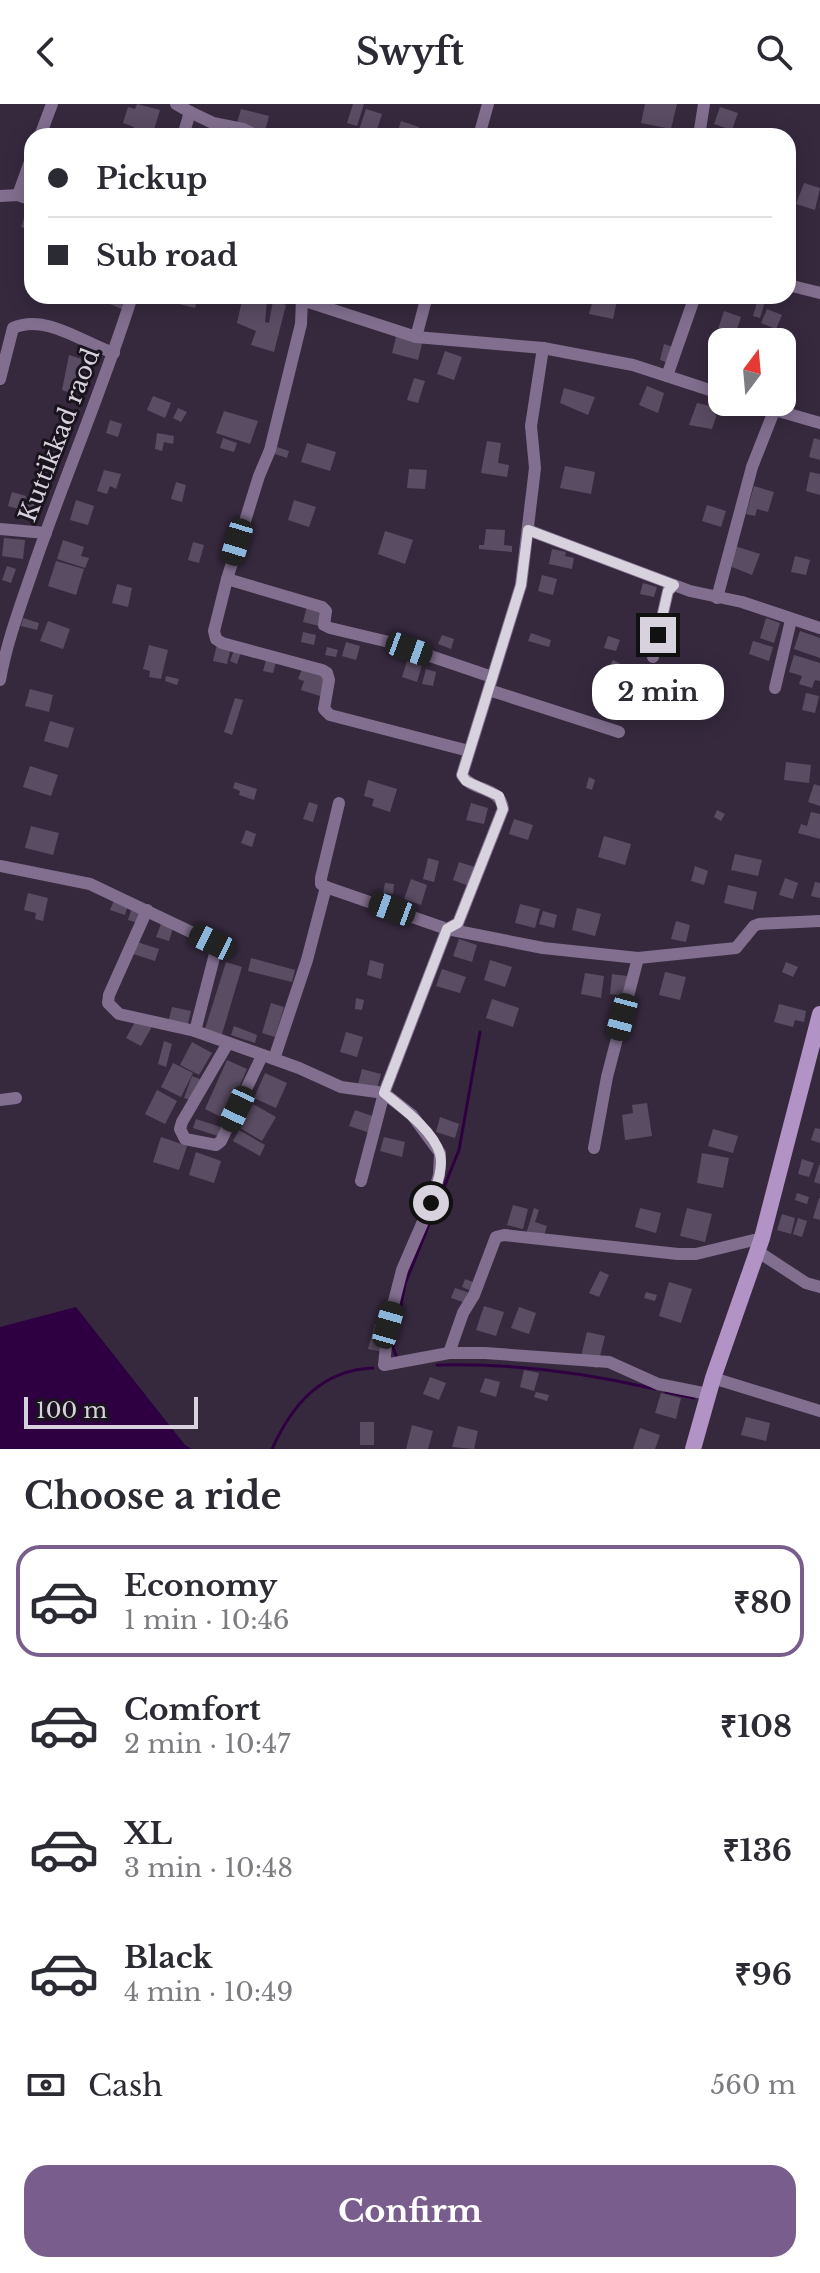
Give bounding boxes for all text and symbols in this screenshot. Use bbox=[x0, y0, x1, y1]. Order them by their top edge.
icon: back bbox=[24, 30, 68, 74]
text: Swyft bbox=[356, 30, 464, 75]
icon: search bbox=[752, 30, 796, 74]
text: Pickup bbox=[96, 160, 207, 197]
text: Sub road bbox=[96, 237, 238, 274]
north arrow bbox=[708, 328, 796, 416]
map controls bbox=[708, 328, 796, 416]
street label: Kuttikkad raod bbox=[13, 344, 105, 526]
car bbox=[219, 516, 255, 568]
route end bbox=[640, 617, 676, 653]
car bbox=[382, 630, 436, 668]
callout: 2 min bbox=[592, 663, 724, 719]
text: 2 min bbox=[618, 676, 698, 708]
car bbox=[365, 890, 419, 928]
car bbox=[185, 921, 239, 963]
car bbox=[604, 991, 640, 1043]
car bbox=[216, 1082, 258, 1136]
route start bbox=[413, 1185, 449, 1221]
car bbox=[370, 1299, 406, 1351]
scale bar bbox=[24, 1393, 198, 1429]
text: 100 m bbox=[36, 1397, 107, 1424]
text: Choose a ride bbox=[24, 1474, 281, 1519]
icon: car bbox=[28, 1565, 100, 1637]
text: Economy bbox=[124, 1567, 277, 1604]
text: ₹80 bbox=[733, 1584, 792, 1621]
text: 1 min · 10:46 bbox=[124, 1604, 290, 1636]
icon: car bbox=[28, 1689, 100, 1761]
text: Comfort bbox=[124, 1691, 261, 1728]
text: ₹108 bbox=[720, 1708, 792, 1745]
text: 2 min · 10:47 bbox=[124, 1728, 290, 1760]
icon: car bbox=[28, 1813, 100, 1885]
text: XL bbox=[124, 1815, 172, 1852]
text: ₹136 bbox=[722, 1832, 792, 1869]
text: 3 min · 10:48 bbox=[124, 1852, 293, 1884]
icon: car bbox=[28, 1937, 100, 2009]
text: Black bbox=[124, 1939, 212, 1976]
text: ₹96 bbox=[734, 1956, 792, 1993]
text: 4 min · 10:49 bbox=[124, 1976, 293, 2008]
icon: cash bbox=[24, 2063, 68, 2107]
text: Cash bbox=[88, 2067, 163, 2104]
text: 560 m bbox=[711, 2069, 796, 2101]
button: Confirm bbox=[24, 2165, 796, 2257]

